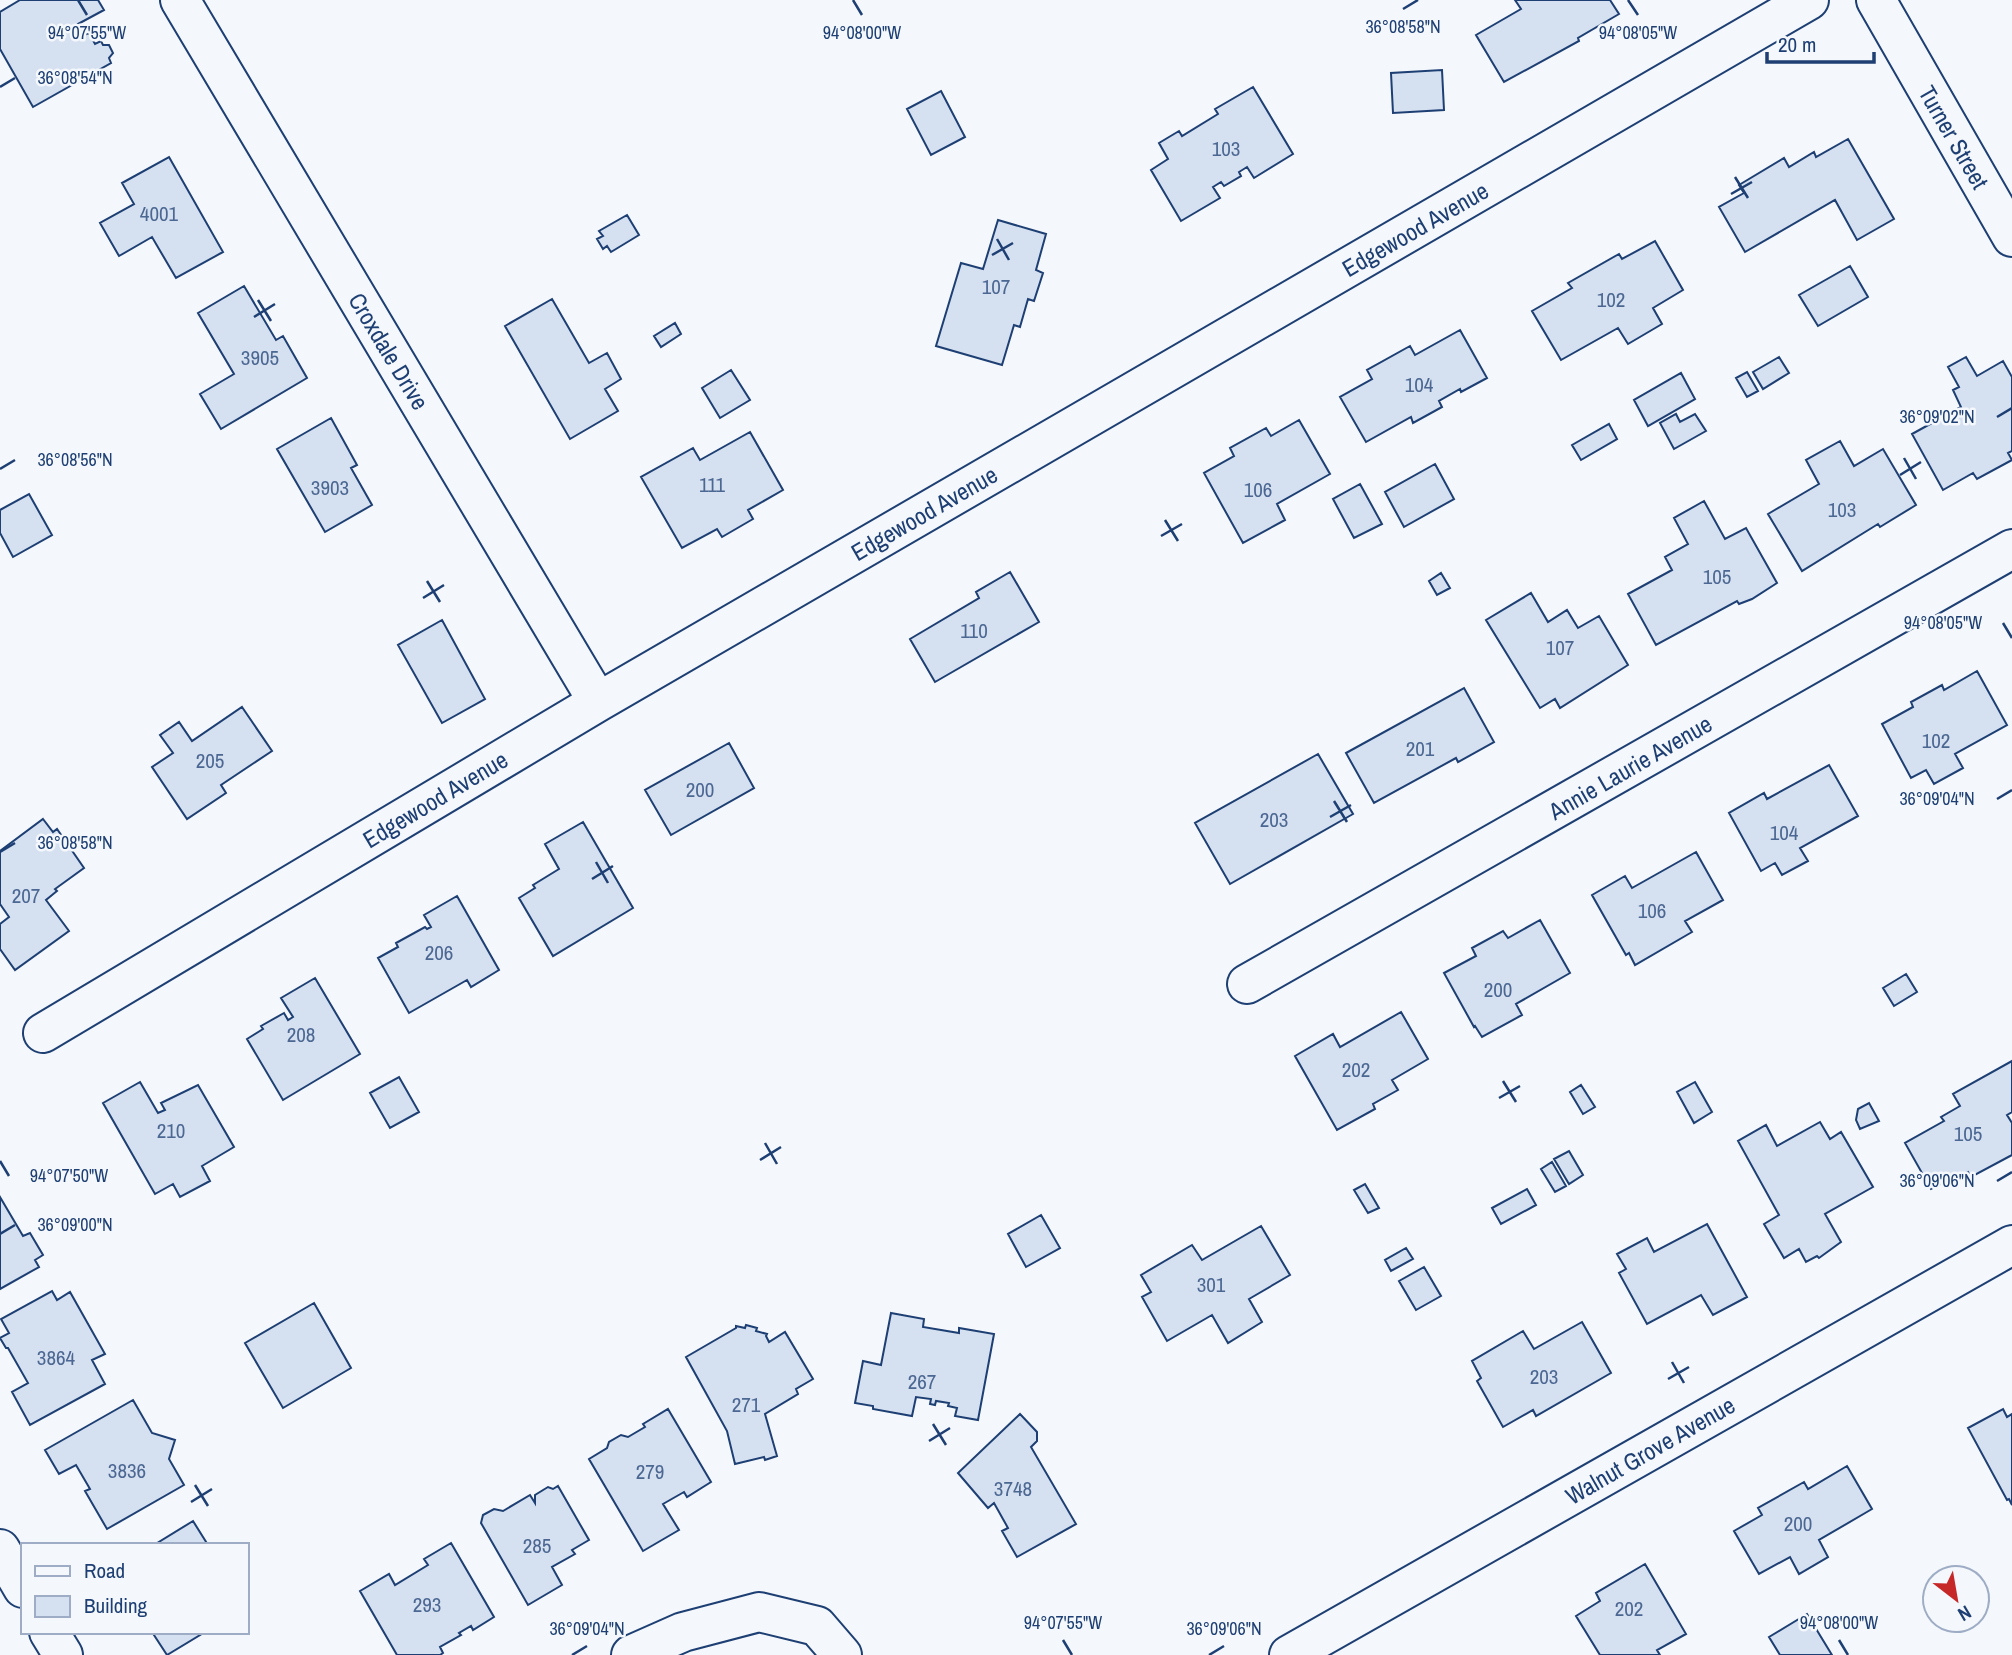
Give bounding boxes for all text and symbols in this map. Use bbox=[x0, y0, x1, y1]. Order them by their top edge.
text: 36°08'58"N bbox=[1365, 14, 1441, 39]
text: 94°07'55"W bbox=[48, 20, 126, 45]
text: 94°08'00"W bbox=[823, 20, 901, 45]
text: 94°08'05"W bbox=[1599, 20, 1677, 45]
scale bar bbox=[1767, 21, 1874, 65]
text: 20 m bbox=[1778, 30, 1816, 59]
text: 36°08'54"N bbox=[37, 65, 113, 90]
street label: Turner Street bbox=[1912, 80, 1997, 195]
house number: 103 bbox=[1212, 134, 1240, 163]
street label: Edgewood Avenue bbox=[1336, 174, 1494, 284]
house number: 4001 bbox=[140, 199, 179, 228]
house number: 107 bbox=[982, 272, 1010, 301]
house number: 102 bbox=[1597, 285, 1625, 314]
street label: Croxdale Drive bbox=[341, 287, 437, 415]
house number: 3905 bbox=[241, 343, 279, 372]
house number: 104 bbox=[1405, 370, 1434, 399]
text: 36°09'02"N bbox=[1899, 404, 1975, 429]
text: 36°08'56"N bbox=[37, 447, 113, 472]
street label: Edgewood Avenue bbox=[845, 458, 1003, 568]
house number: 111 bbox=[699, 470, 726, 499]
house number: 3903 bbox=[311, 473, 349, 502]
house number: 106 bbox=[1244, 475, 1272, 504]
house number: 103 bbox=[1828, 495, 1856, 524]
house number: 105 bbox=[1703, 562, 1731, 591]
text: 94°08'05"W bbox=[1904, 610, 1982, 635]
house number: 110 bbox=[960, 616, 988, 645]
house number: 107 bbox=[1546, 633, 1574, 662]
street label: Annie Laurie Avenue bbox=[1542, 707, 1717, 827]
house number: 102 bbox=[1922, 726, 1950, 755]
house number: 201 bbox=[1406, 734, 1435, 763]
street label: Edgewood Avenue bbox=[357, 743, 513, 855]
house number: 205 bbox=[196, 746, 224, 775]
house number: 200 bbox=[686, 775, 714, 804]
text: 36°09'04"N bbox=[1899, 786, 1975, 811]
house number: 203 bbox=[1260, 805, 1288, 834]
house number: 104 bbox=[1770, 818, 1799, 847]
text: 36°08'58"N bbox=[37, 830, 113, 855]
house number: 207 bbox=[12, 881, 40, 910]
house number: 106 bbox=[1638, 896, 1666, 925]
house number: 206 bbox=[425, 938, 453, 967]
house number: 200 bbox=[1484, 975, 1512, 1004]
house number: 208 bbox=[287, 1020, 315, 1049]
house number: 202 bbox=[1342, 1055, 1370, 1084]
house number: 210 bbox=[157, 1116, 185, 1145]
house number: 105 bbox=[1954, 1119, 1982, 1148]
text: 94°07'50"W bbox=[30, 1163, 108, 1188]
text: 36°09'06"N bbox=[1899, 1168, 1975, 1193]
text: 36°09'00"N bbox=[37, 1212, 113, 1237]
house number: 301 bbox=[1197, 1270, 1226, 1299]
house number: 3864 bbox=[37, 1343, 76, 1372]
house number: 203 bbox=[1530, 1362, 1558, 1391]
house number: 267 bbox=[908, 1367, 936, 1396]
street label: Walnut Grove Avenue bbox=[1560, 1389, 1740, 1511]
house number: 271 bbox=[732, 1390, 761, 1419]
house number: 3836 bbox=[108, 1456, 146, 1485]
house number: 279 bbox=[636, 1457, 664, 1486]
house number: 3748 bbox=[994, 1474, 1032, 1503]
house number: 200 bbox=[1784, 1509, 1812, 1538]
house number: 285 bbox=[523, 1531, 551, 1560]
legend bbox=[21, 1543, 248, 1634]
text: Road bbox=[84, 1556, 125, 1585]
north arrow bbox=[1921, 1564, 1991, 1634]
house number: 293 bbox=[413, 1590, 441, 1619]
text: Building bbox=[84, 1591, 148, 1620]
house number: 202 bbox=[1615, 1594, 1643, 1623]
text: N bbox=[1953, 1600, 1976, 1628]
text: 94°07'55"W bbox=[1024, 1610, 1102, 1635]
text: 94°08'00"W bbox=[1800, 1610, 1878, 1635]
text: 36°09'04"N bbox=[549, 1616, 625, 1641]
text: 36°09'06"N bbox=[1186, 1616, 1262, 1641]

